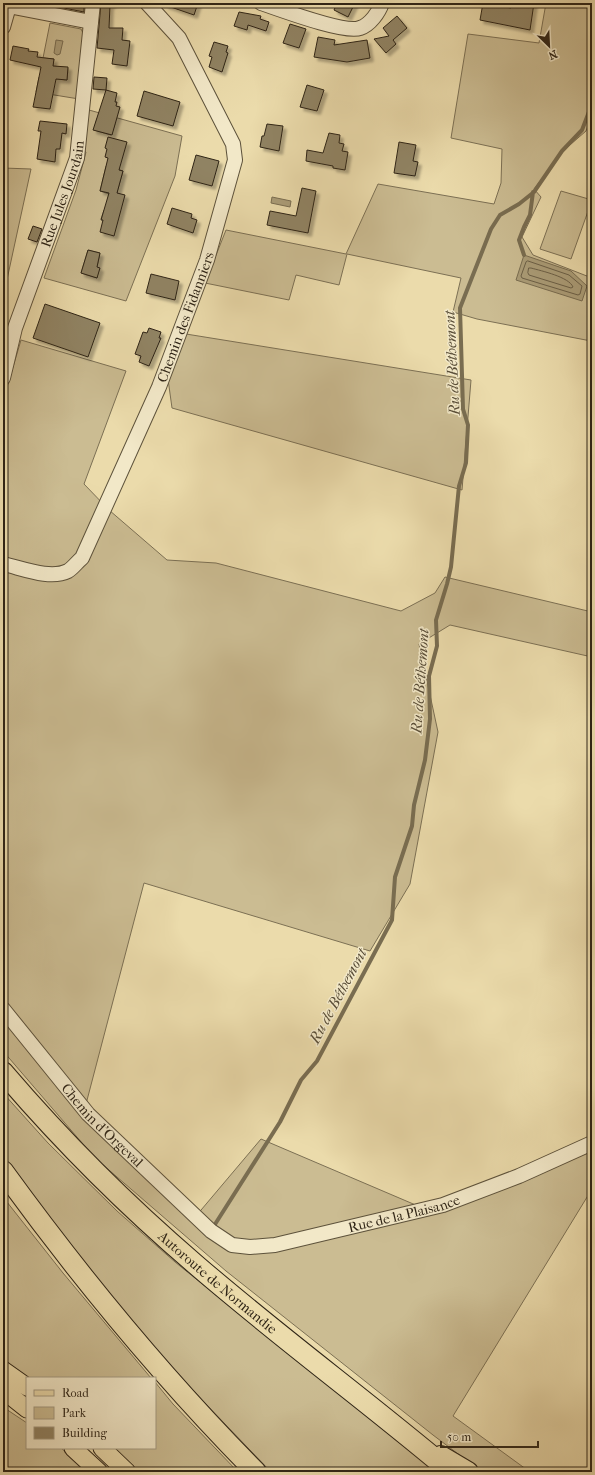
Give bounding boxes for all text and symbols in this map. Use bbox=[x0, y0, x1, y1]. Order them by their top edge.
north arrow bbox=[529, 26, 569, 66]
text: N bbox=[546, 47, 559, 63]
street label: Rue Jules Jourdain bbox=[37, 140, 87, 249]
street label: Chemin des Fidanniers bbox=[153, 250, 217, 385]
water label: Ru de Béthemont bbox=[440, 309, 464, 417]
water label: Ru de Béthemont bbox=[407, 627, 433, 735]
water label: Ru de Béthemont bbox=[305, 944, 371, 1047]
street label: Chemin d'Orgeval bbox=[58, 1080, 147, 1171]
street label: Rue de la Plaisance bbox=[346, 1191, 462, 1236]
street label: Autoroute de Normandie bbox=[154, 1227, 281, 1337]
legend bbox=[26, 1377, 156, 1449]
text: Road bbox=[62, 1386, 89, 1400]
text: Park bbox=[62, 1406, 87, 1420]
scale bar bbox=[441, 1423, 538, 1449]
text: Building bbox=[62, 1426, 107, 1440]
text: 50 m bbox=[447, 1430, 471, 1444]

